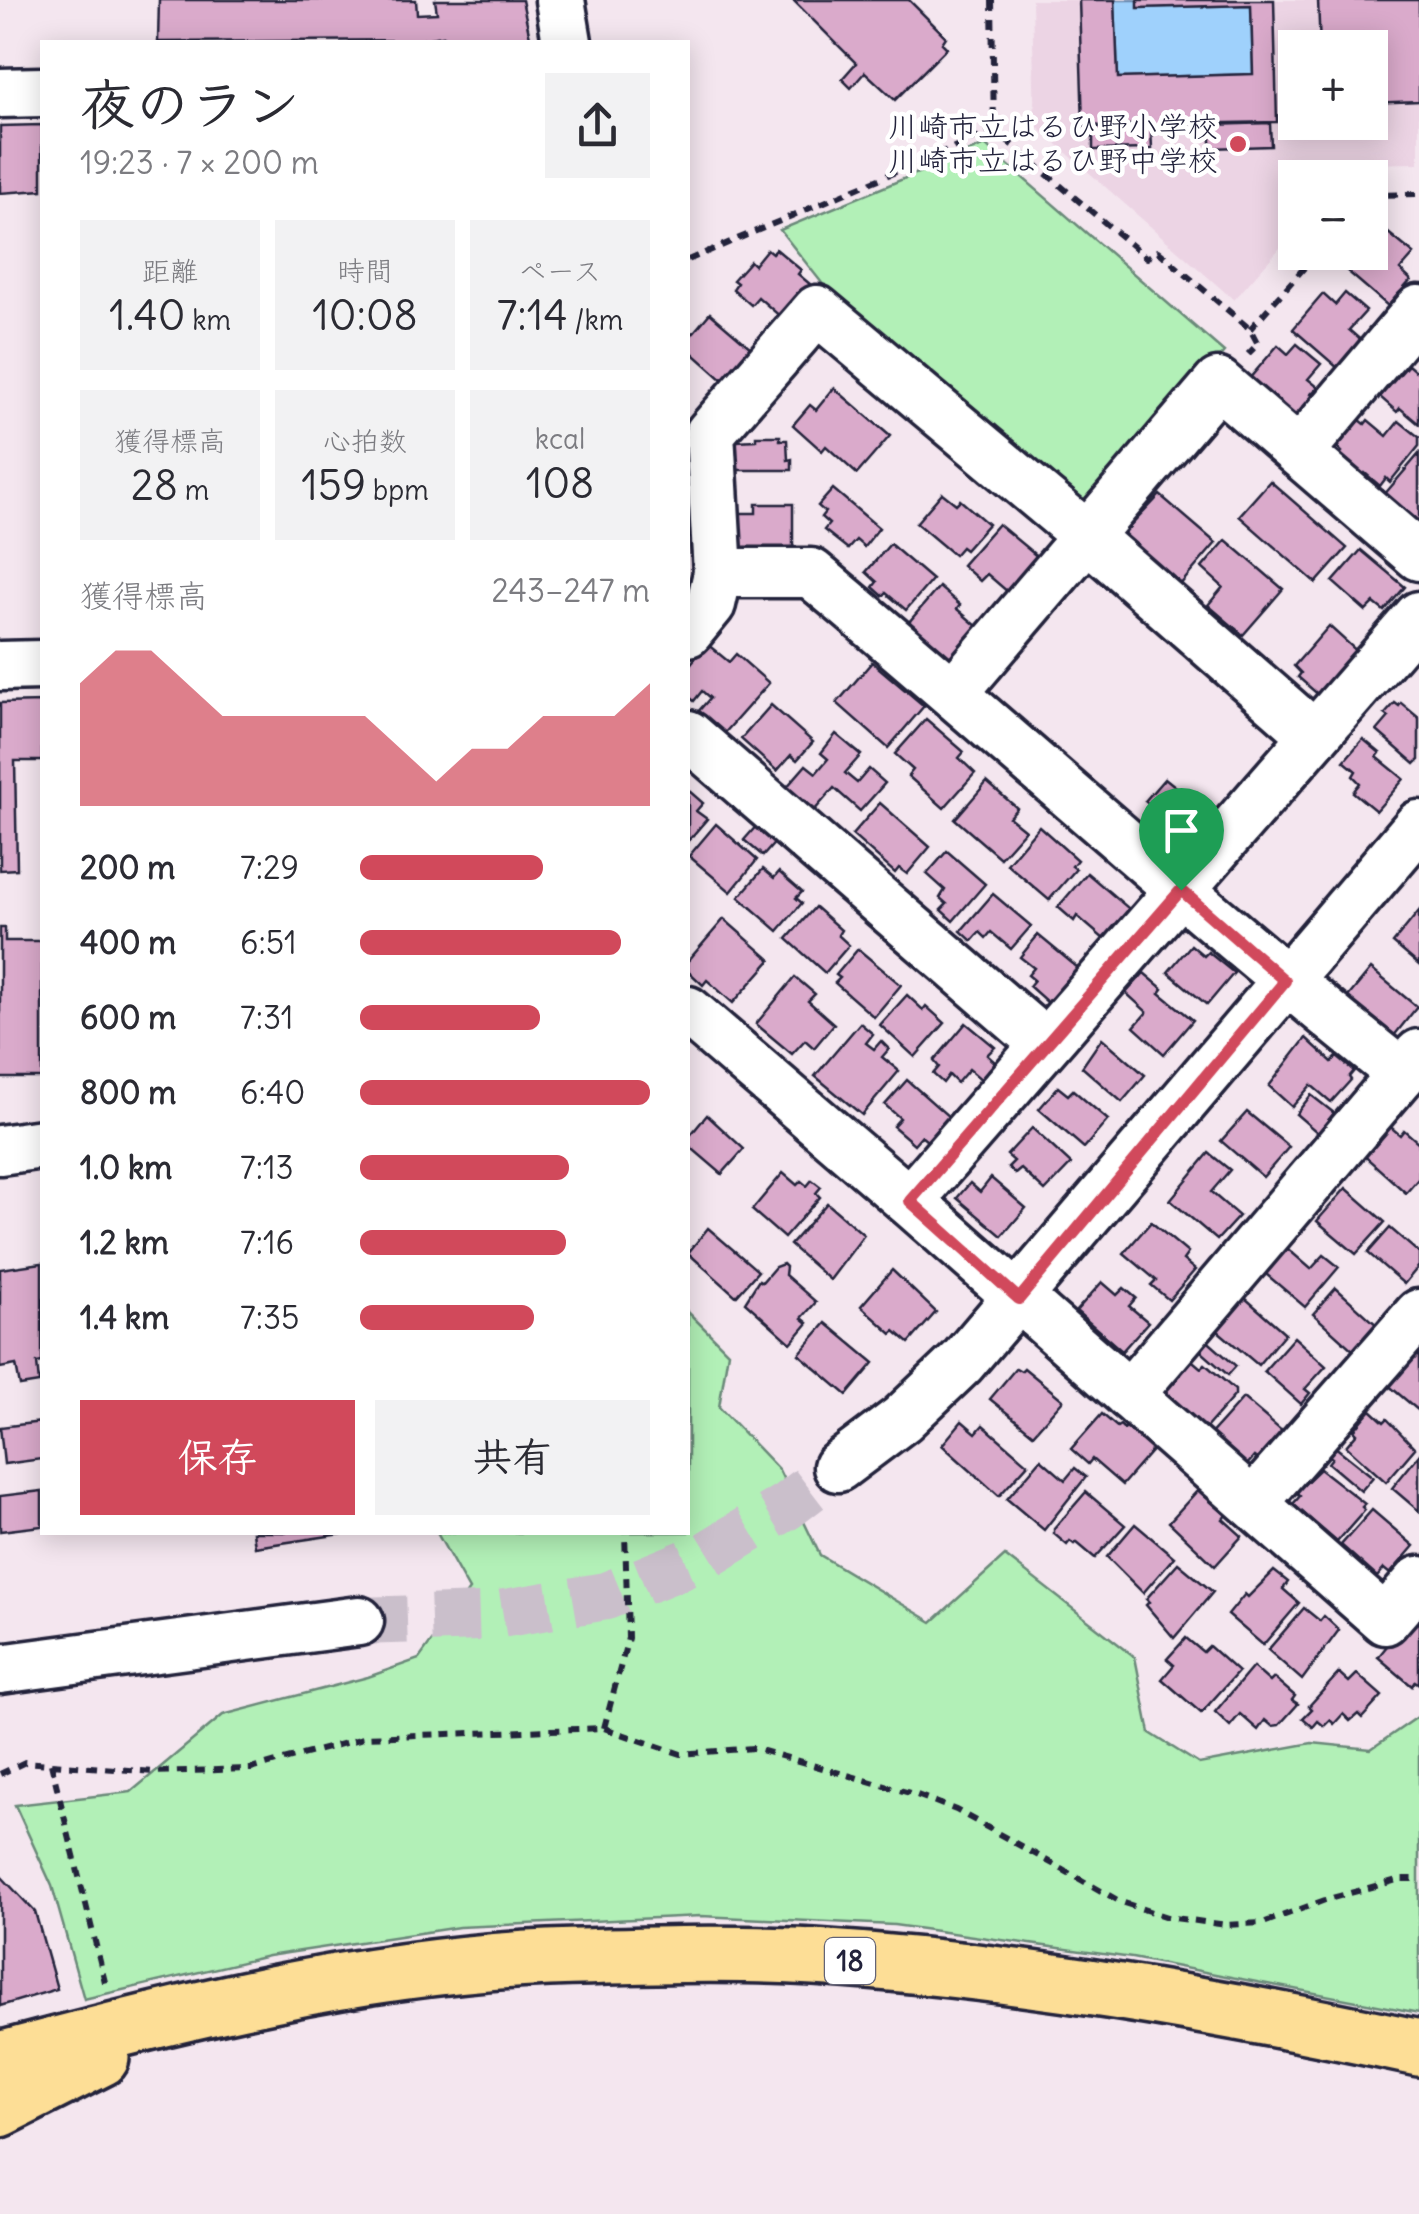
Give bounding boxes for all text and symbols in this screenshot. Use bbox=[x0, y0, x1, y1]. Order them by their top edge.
map controls bbox=[1278, 30, 1388, 270]
button: + bbox=[1278, 30, 1388, 140]
text: 夜のラン bbox=[80, 70, 300, 139]
button: share bbox=[545, 73, 650, 178]
place label: 川崎市立はるひ野小学校 川崎市立はるひ野中学校 bbox=[888, 107, 1218, 179]
marker: 川崎市立はるひ野小学校 川崎市立はるひ野中学校 bbox=[1227, 133, 1249, 155]
text: 19:23 · 7 × 200 m bbox=[80, 142, 319, 183]
button: − bbox=[1278, 160, 1388, 270]
text: 距離 bbox=[142, 253, 198, 289]
text: 時間 bbox=[337, 253, 393, 289]
text: ペース bbox=[519, 253, 601, 289]
text: 1.40 bbox=[109, 289, 185, 341]
text: 10:08 bbox=[312, 289, 418, 341]
text: 7:14 bbox=[497, 289, 568, 341]
text: km bbox=[185, 302, 231, 338]
text: /km bbox=[568, 302, 623, 338]
text: kcal bbox=[535, 421, 585, 457]
text: 獲得標高 bbox=[114, 423, 226, 459]
text: 心拍数 bbox=[323, 423, 407, 459]
text: 108 bbox=[526, 457, 594, 509]
text: 28 bbox=[131, 459, 178, 511]
text: 159 bbox=[301, 459, 366, 511]
text: m bbox=[178, 472, 209, 508]
text: bpm bbox=[366, 472, 429, 508]
text: 243–247 m bbox=[492, 570, 650, 611]
text: 獲得標高 bbox=[80, 575, 208, 616]
pin bbox=[1139, 788, 1224, 891]
icon: arrive bbox=[1154, 803, 1209, 858]
text: 200 m bbox=[80, 847, 175, 888]
text: 7:29 bbox=[240, 847, 299, 888]
text: 400 m bbox=[80, 922, 176, 963]
text: 6:51 bbox=[240, 922, 297, 963]
text: 600 m bbox=[80, 997, 176, 1038]
text: 7:31 bbox=[240, 997, 293, 1038]
text: 800 m bbox=[80, 1072, 176, 1113]
text: 6:40 bbox=[240, 1072, 305, 1113]
text: 1.0 km bbox=[80, 1147, 172, 1188]
text: 7:13 bbox=[240, 1147, 294, 1188]
text: 1.2 km bbox=[80, 1222, 169, 1263]
text: 7:16 bbox=[240, 1222, 294, 1263]
text: 1.4 km bbox=[80, 1297, 169, 1338]
text: 7:35 bbox=[240, 1297, 300, 1338]
button: 保存 bbox=[80, 1400, 355, 1515]
button: 共有 bbox=[375, 1400, 650, 1515]
road number: 18 bbox=[825, 1938, 875, 1984]

